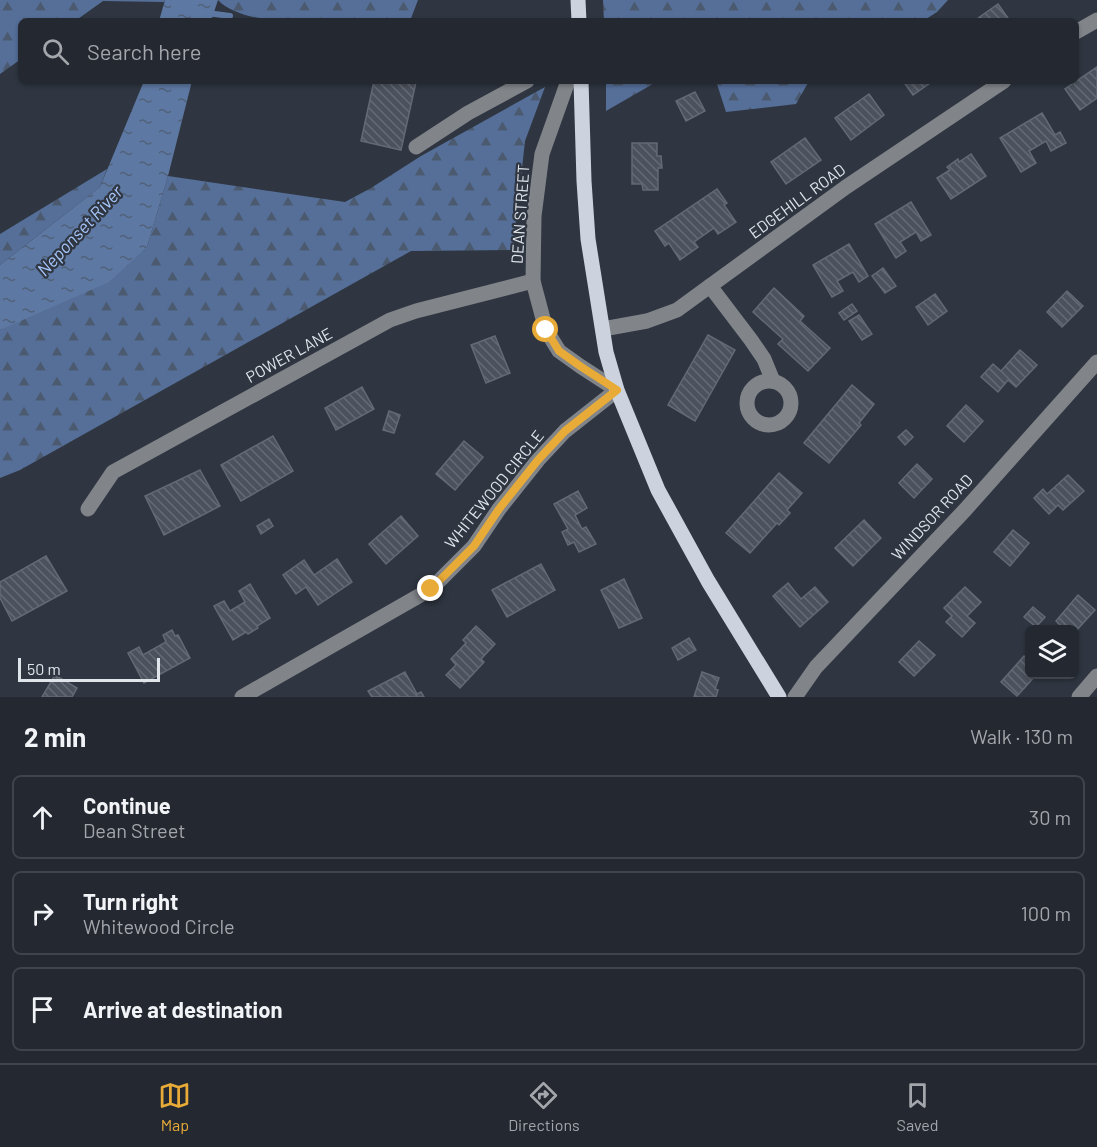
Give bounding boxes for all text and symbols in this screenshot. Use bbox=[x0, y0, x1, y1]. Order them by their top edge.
search box bbox=[18, 18, 1079, 84]
icon: search bbox=[39, 35, 72, 68]
text: Search here bbox=[87, 38, 201, 64]
street label: EDGEHILL ROAD bbox=[745, 159, 849, 242]
street label: DEAN STREET bbox=[507, 164, 532, 264]
water label: Neponset River bbox=[32, 180, 127, 280]
route start bbox=[532, 316, 558, 342]
street label: POWER LANE bbox=[242, 323, 335, 386]
street label: WHITEWOOD CIRCLE bbox=[440, 426, 547, 552]
street label: WINDSOR ROAD bbox=[887, 470, 976, 563]
route end bbox=[417, 575, 443, 601]
map controls bbox=[1025, 625, 1079, 679]
button: layers bbox=[1025, 625, 1079, 679]
scale bar bbox=[18, 655, 160, 682]
text: 50 m bbox=[27, 659, 61, 678]
text: 2 min bbox=[24, 721, 86, 752]
text: Walk · 130 m bbox=[970, 724, 1073, 748]
text: Continue bbox=[83, 792, 171, 818]
icon: ahead bbox=[26, 801, 59, 834]
text: 30 m bbox=[1029, 805, 1071, 829]
text: Dean Street bbox=[83, 818, 186, 842]
text: Turn right bbox=[83, 888, 178, 914]
icon: right bbox=[26, 897, 59, 930]
text: 100 m bbox=[1021, 901, 1071, 925]
text: Whitewood Circle bbox=[83, 914, 235, 938]
icon: arrive bbox=[26, 993, 59, 1026]
text: Arrive at destination bbox=[83, 996, 282, 1022]
tab: Map bbox=[158, 1079, 191, 1134]
tab: Directions bbox=[508, 1079, 580, 1134]
tab: Saved bbox=[897, 1079, 939, 1134]

